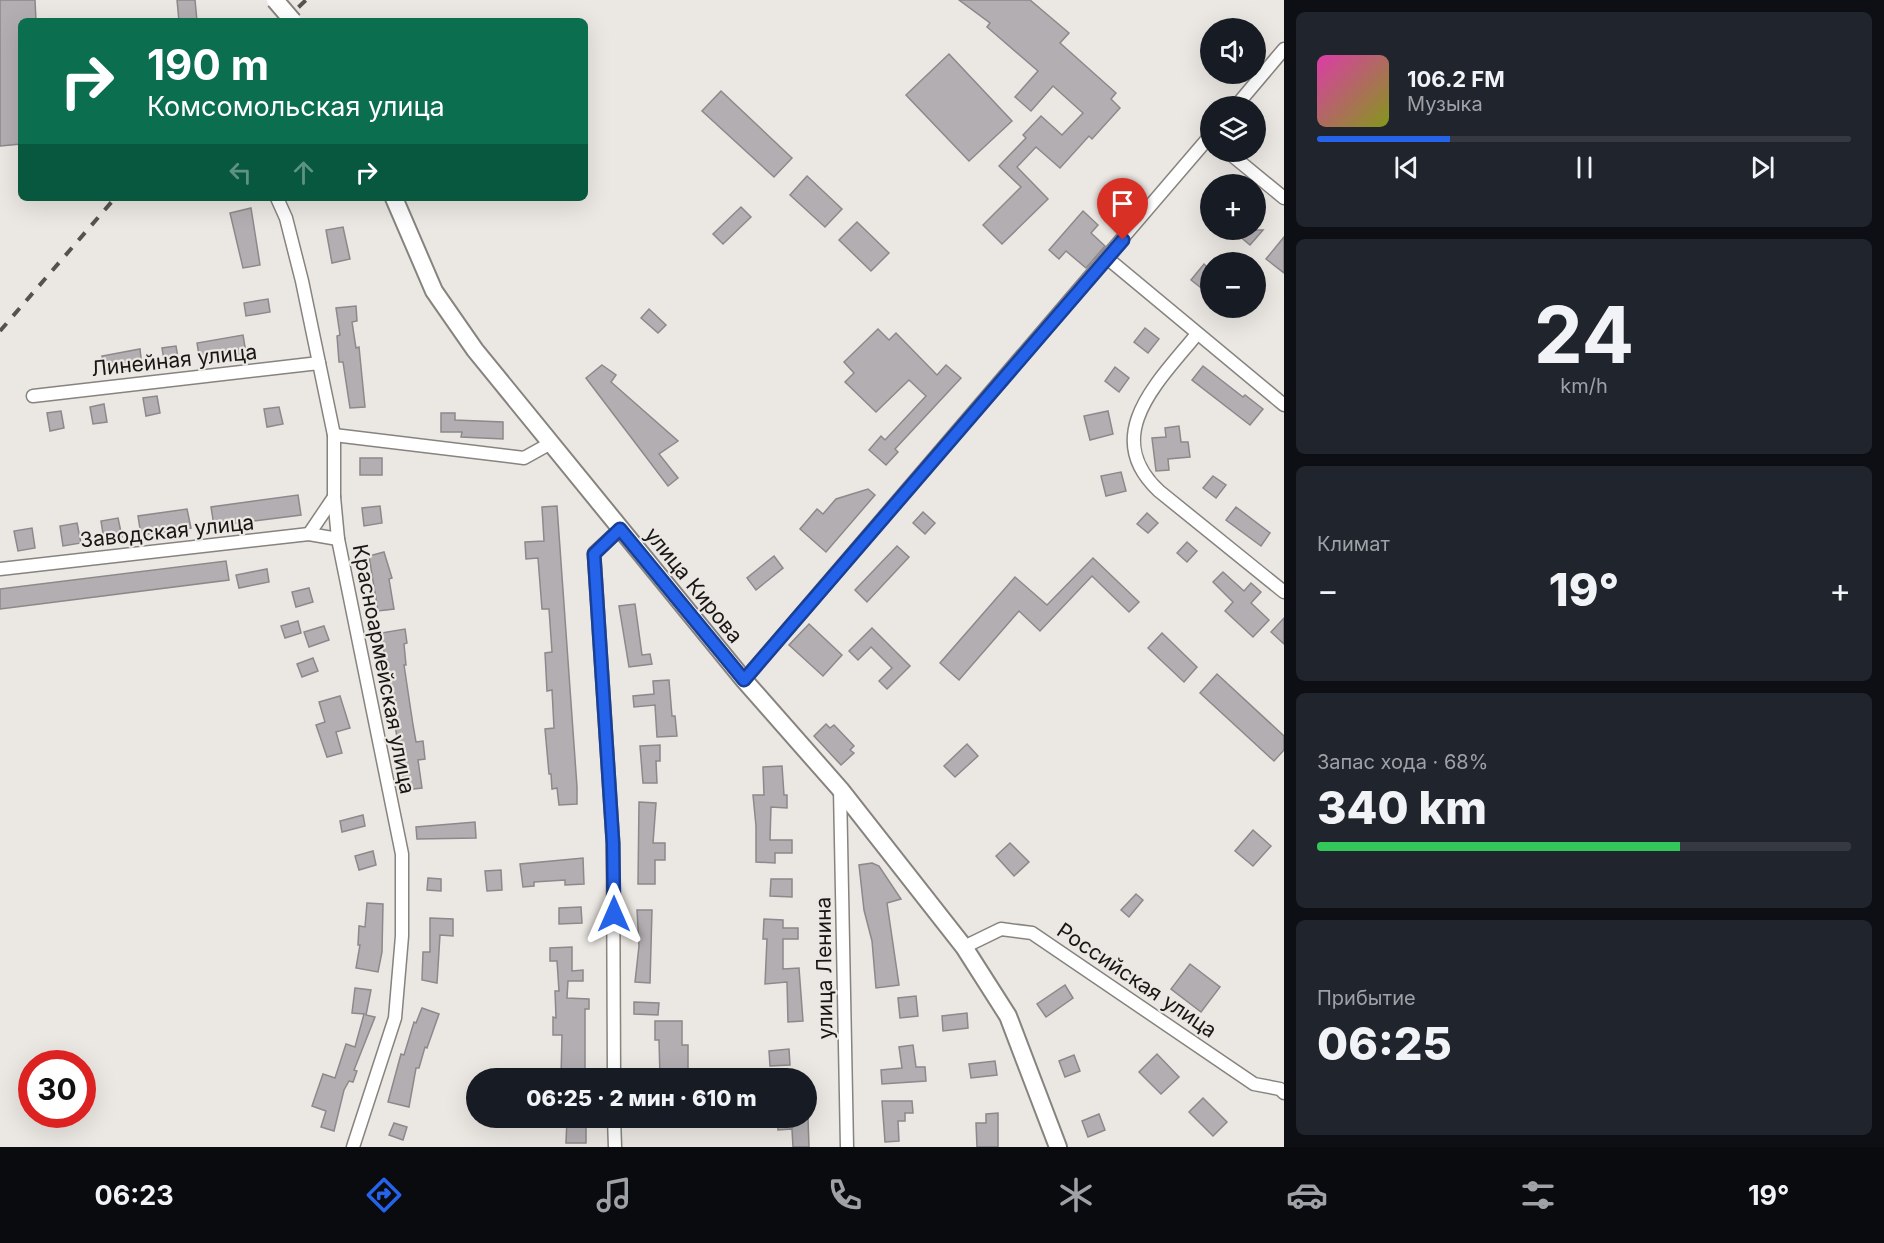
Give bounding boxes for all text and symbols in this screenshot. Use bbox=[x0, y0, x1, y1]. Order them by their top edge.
map controls bbox=[1200, 18, 1266, 318]
button: sound bbox=[1200, 18, 1266, 84]
text: 190 m bbox=[147, 39, 269, 90]
icon: right bbox=[48, 42, 126, 120]
text: 106.2 FM bbox=[1407, 66, 1505, 92]
text: Комсомольская улица bbox=[147, 90, 445, 123]
text: Музыка bbox=[1407, 92, 1483, 116]
button: layers bbox=[1200, 96, 1266, 162]
icon: previous bbox=[1390, 151, 1423, 184]
icon: pause bbox=[1568, 151, 1601, 184]
icon: next bbox=[1746, 151, 1779, 184]
icon: left bbox=[224, 156, 257, 189]
icon: ahead bbox=[287, 156, 320, 189]
icon: right bbox=[350, 156, 383, 189]
button: + bbox=[1200, 174, 1266, 240]
pin bbox=[1097, 178, 1148, 240]
icon: arrive bbox=[1106, 187, 1139, 220]
button: − bbox=[1200, 252, 1266, 318]
text: 24 bbox=[1534, 287, 1634, 382]
street label: Линейная улица bbox=[90, 339, 258, 381]
text: km/h bbox=[1560, 374, 1608, 398]
street label: Заводская улица bbox=[79, 509, 255, 553]
street label: улица Кирова bbox=[640, 522, 748, 648]
text: Климат bbox=[1317, 532, 1390, 556]
street label: Красноармейская улица bbox=[347, 542, 421, 796]
text: 19° bbox=[1549, 562, 1619, 617]
text: − bbox=[1317, 570, 1339, 610]
text: + bbox=[1829, 570, 1851, 610]
text: Запас хода · 68% bbox=[1317, 750, 1488, 774]
text: 340 km bbox=[1317, 780, 1487, 835]
position arrow bbox=[582, 882, 646, 946]
street label: улица Ленина bbox=[810, 896, 838, 1040]
street label: Российская улица bbox=[1052, 917, 1222, 1043]
text: Прибытие bbox=[1317, 986, 1416, 1010]
text: 06:25 bbox=[1317, 1016, 1452, 1071]
speed limit sign: 30 bbox=[18, 1050, 96, 1128]
text: 06:25 · 2 мин · 610 m bbox=[526, 1085, 757, 1111]
icon: directions bbox=[363, 1174, 405, 1216]
icon: music bbox=[593, 1174, 635, 1216]
icon: phone bbox=[824, 1174, 866, 1216]
icon: climate bbox=[1055, 1174, 1097, 1216]
icon: car bbox=[1286, 1174, 1328, 1216]
icon: filters bbox=[1517, 1174, 1559, 1216]
text: 06:23 bbox=[94, 1179, 174, 1212]
text: 19° bbox=[1748, 1179, 1789, 1212]

